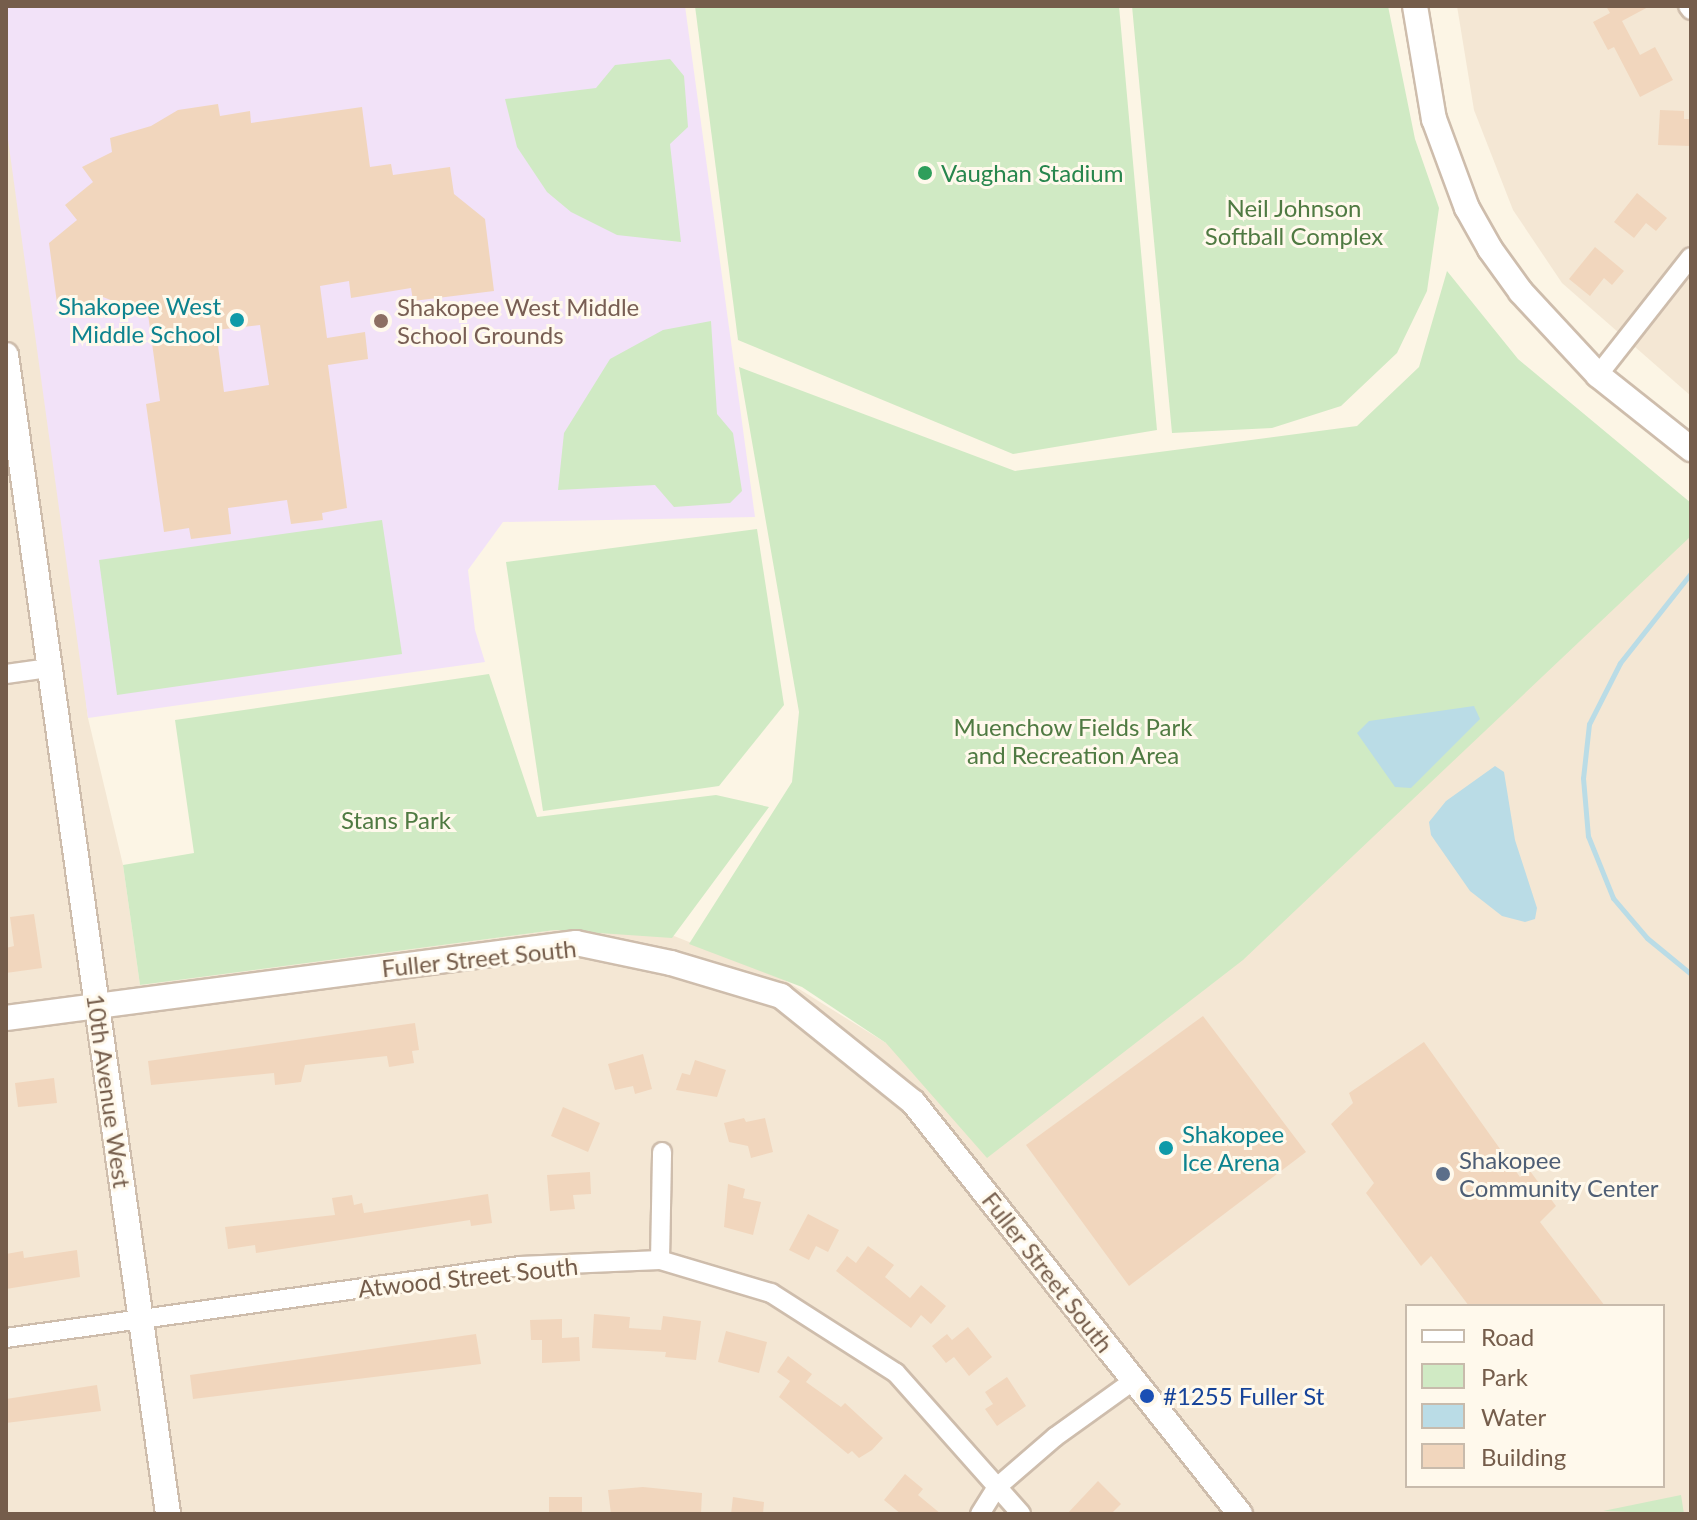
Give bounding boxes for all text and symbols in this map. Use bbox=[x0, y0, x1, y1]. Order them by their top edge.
place label: Vaughan Stadium bbox=[941, 159, 1123, 187]
marker: Vaughan Stadium bbox=[916, 164, 934, 182]
park label: Neil Johnson Softball Complex bbox=[1205, 194, 1383, 250]
place label: Shakopee West Middle School bbox=[58, 292, 221, 348]
place label: Shakopee West Middle School Grounds bbox=[397, 293, 640, 349]
marker: Shakopee West Middle School bbox=[228, 311, 246, 329]
marker: Shakopee West Middle School Grounds bbox=[372, 312, 390, 330]
park label: Muenchow Fields Park and Recreation Area bbox=[953, 713, 1193, 769]
park label: Stans Park bbox=[341, 806, 451, 834]
street label: Fuller Street South bbox=[380, 933, 578, 983]
street label: 10th Avenue West bbox=[81, 992, 137, 1190]
place label: Shakopee Ice Arena bbox=[1182, 1120, 1284, 1176]
marker: Shakopee Ice Arena bbox=[1157, 1139, 1175, 1157]
place label: Shakopee Community Center bbox=[1459, 1146, 1659, 1202]
marker: Shakopee Community Center bbox=[1434, 1165, 1452, 1183]
street label: Fuller Street South bbox=[976, 1186, 1120, 1358]
street label: Atwood Street South bbox=[357, 1251, 579, 1303]
legend bbox=[1405, 1304, 1665, 1488]
text: Road bbox=[1481, 1322, 1534, 1351]
text: Park bbox=[1481, 1362, 1528, 1391]
place label: #1255 Fuller St bbox=[1163, 1382, 1325, 1410]
marker: #1255 Fuller St bbox=[1138, 1387, 1156, 1405]
text: Water bbox=[1481, 1402, 1546, 1431]
text: Building bbox=[1481, 1442, 1566, 1471]

